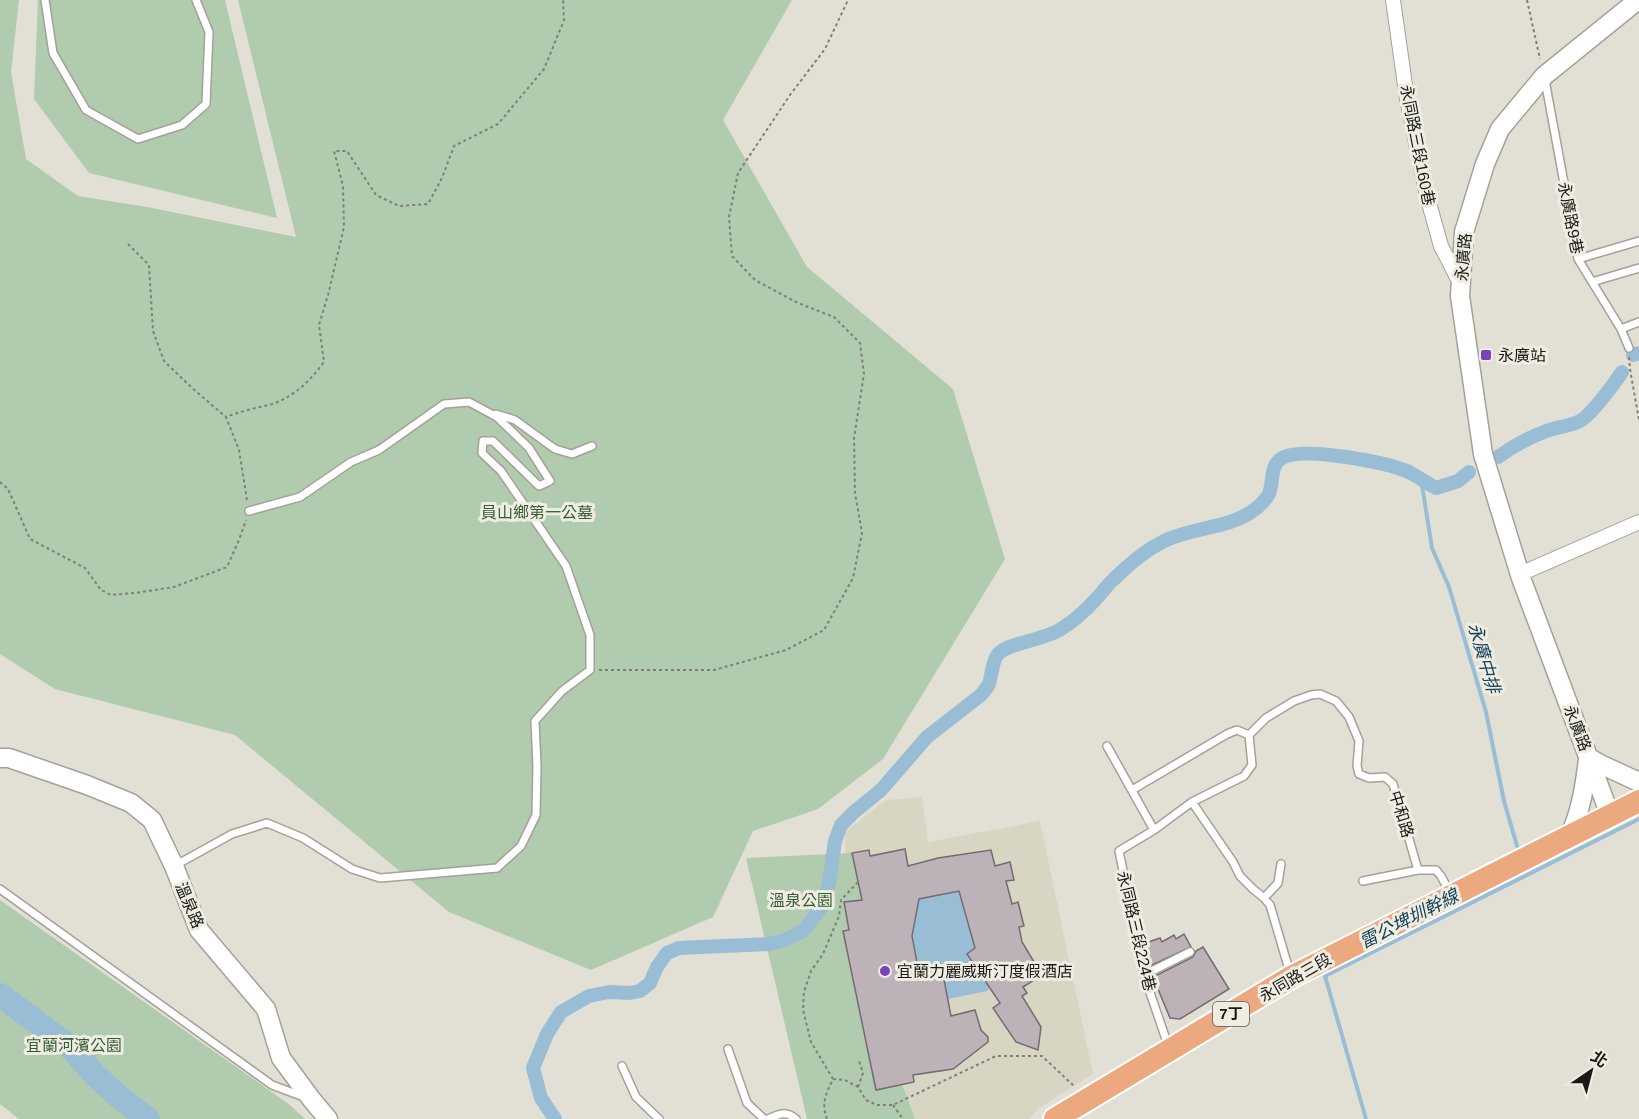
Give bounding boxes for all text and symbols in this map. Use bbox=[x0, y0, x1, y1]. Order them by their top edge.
street label: 永同路三段160巷 bbox=[1397, 83, 1438, 207]
street label: 永廣路9巷 bbox=[1555, 181, 1586, 256]
street label: 永廣路 bbox=[1453, 232, 1474, 282]
place label: 永廣站 bbox=[1498, 347, 1546, 364]
marker: 永廣站 bbox=[1479, 348, 1493, 362]
park label: 員山鄉第一公墓 bbox=[481, 504, 593, 521]
water label: 永廣中排 bbox=[1464, 621, 1504, 697]
street label: 永廣路 bbox=[1561, 703, 1594, 754]
street label: 中和路 bbox=[1386, 789, 1417, 840]
street label: 永同路三段224巷 bbox=[1114, 869, 1159, 993]
street label: 溫泉路 bbox=[172, 880, 207, 931]
water label: 雷公埤圳幹線 bbox=[1356, 885, 1463, 952]
park label: 溫泉公園 bbox=[769, 892, 833, 909]
street label: 永同路三段 bbox=[1256, 950, 1334, 1005]
place label: 宜蘭力麗威斯汀度假酒店 bbox=[897, 963, 1073, 980]
marker: 宜蘭力麗威斯汀度假酒店 bbox=[878, 964, 892, 978]
road number: 7丁 bbox=[1213, 1002, 1249, 1026]
park label: 宜蘭河濱公園 bbox=[26, 1037, 122, 1054]
north arrow bbox=[1561, 1041, 1621, 1101]
text: 北 bbox=[1588, 1048, 1611, 1071]

